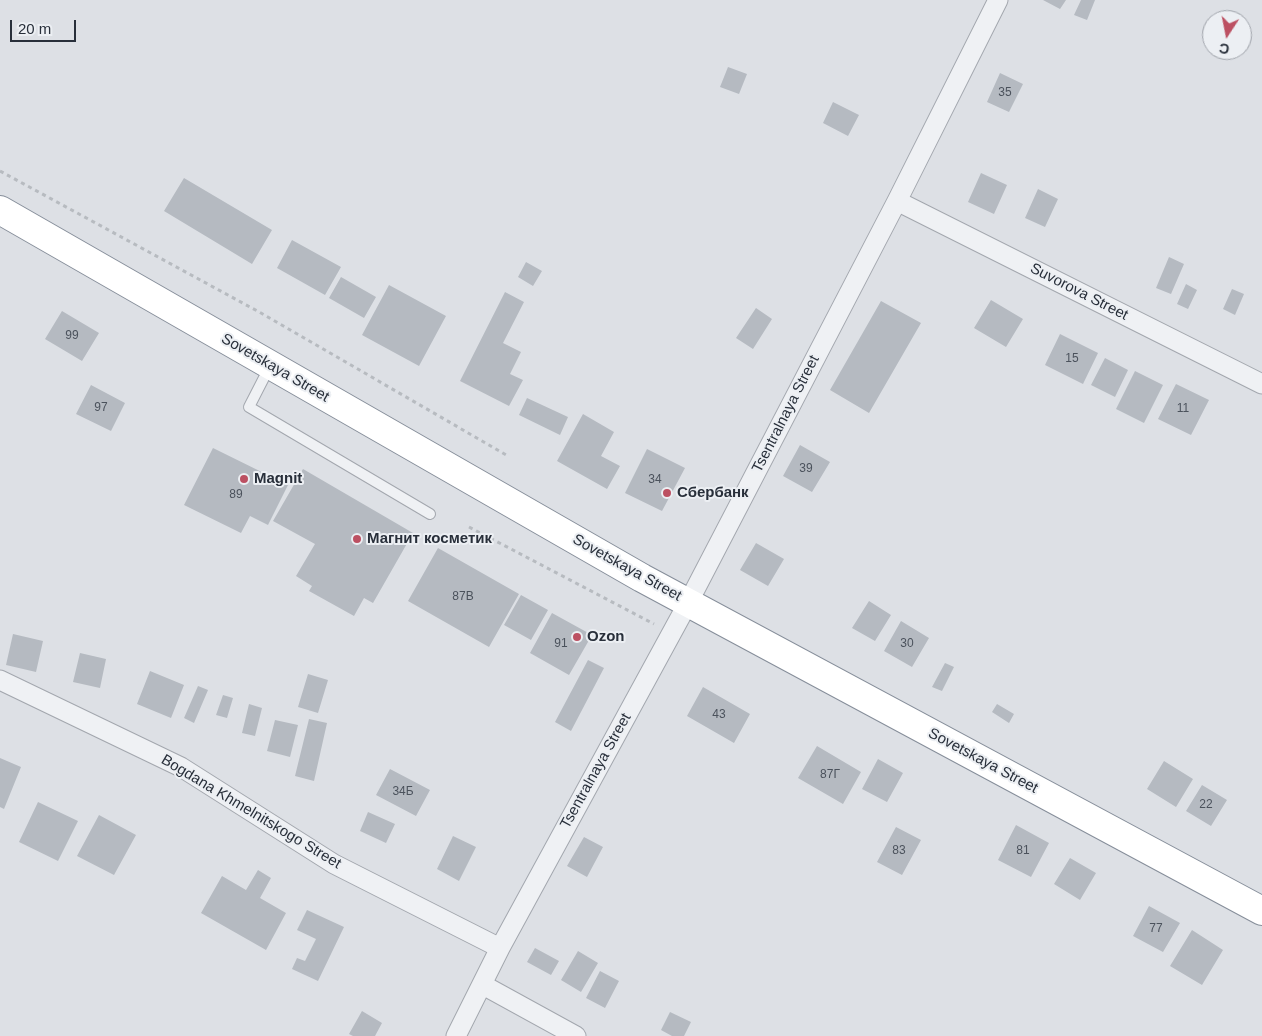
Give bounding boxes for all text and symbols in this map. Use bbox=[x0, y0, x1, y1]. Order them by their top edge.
scale bar bbox=[12, 10, 79, 42]
north arrow bbox=[1202, 10, 1252, 60]
text: 20 m bbox=[18, 20, 51, 37]
text: С bbox=[1218, 40, 1231, 58]
house number: 35 bbox=[998, 86, 1012, 100]
street label: Suvorova Street bbox=[1027, 260, 1131, 324]
house number: 99 bbox=[65, 329, 79, 343]
street label: Sovetskaya Street bbox=[218, 330, 332, 406]
street label: Tsentralnaya Street bbox=[749, 352, 823, 476]
house number: 15 bbox=[1065, 352, 1079, 366]
house number: 97 bbox=[94, 401, 108, 415]
house number: 11 bbox=[1177, 402, 1189, 416]
house number: 39 bbox=[799, 462, 813, 476]
place label: Magnit bbox=[254, 470, 302, 488]
marker: Magnit bbox=[238, 473, 250, 485]
house number: 34 bbox=[648, 473, 662, 487]
place label: Сбербанк bbox=[677, 484, 749, 502]
marker: Сбербанк bbox=[661, 487, 673, 499]
house number: 89 bbox=[229, 488, 243, 502]
place label: Магнит косметик bbox=[367, 530, 492, 548]
street label: Sovetskaya Street bbox=[569, 531, 685, 605]
marker: Магнит косметик bbox=[351, 533, 363, 545]
house number: 87В bbox=[452, 590, 474, 604]
place label: Ozon bbox=[587, 628, 624, 646]
marker: Ozon bbox=[571, 631, 583, 643]
house number: 91 bbox=[554, 637, 568, 651]
house number: 30 bbox=[900, 637, 914, 651]
house number: 43 bbox=[712, 708, 726, 722]
street label: Tsentralnaya Street bbox=[557, 710, 635, 832]
street label: Sovetskaya Street bbox=[925, 724, 1041, 798]
street label: Bogdana Khmelnitskogo Street bbox=[158, 751, 344, 873]
house number: 87Г bbox=[820, 768, 840, 782]
house number: 34Б bbox=[392, 785, 414, 799]
house number: 22 bbox=[1199, 798, 1213, 812]
house number: 83 bbox=[892, 844, 906, 858]
house number: 81 bbox=[1016, 844, 1030, 858]
house number: 77 bbox=[1149, 922, 1163, 936]

